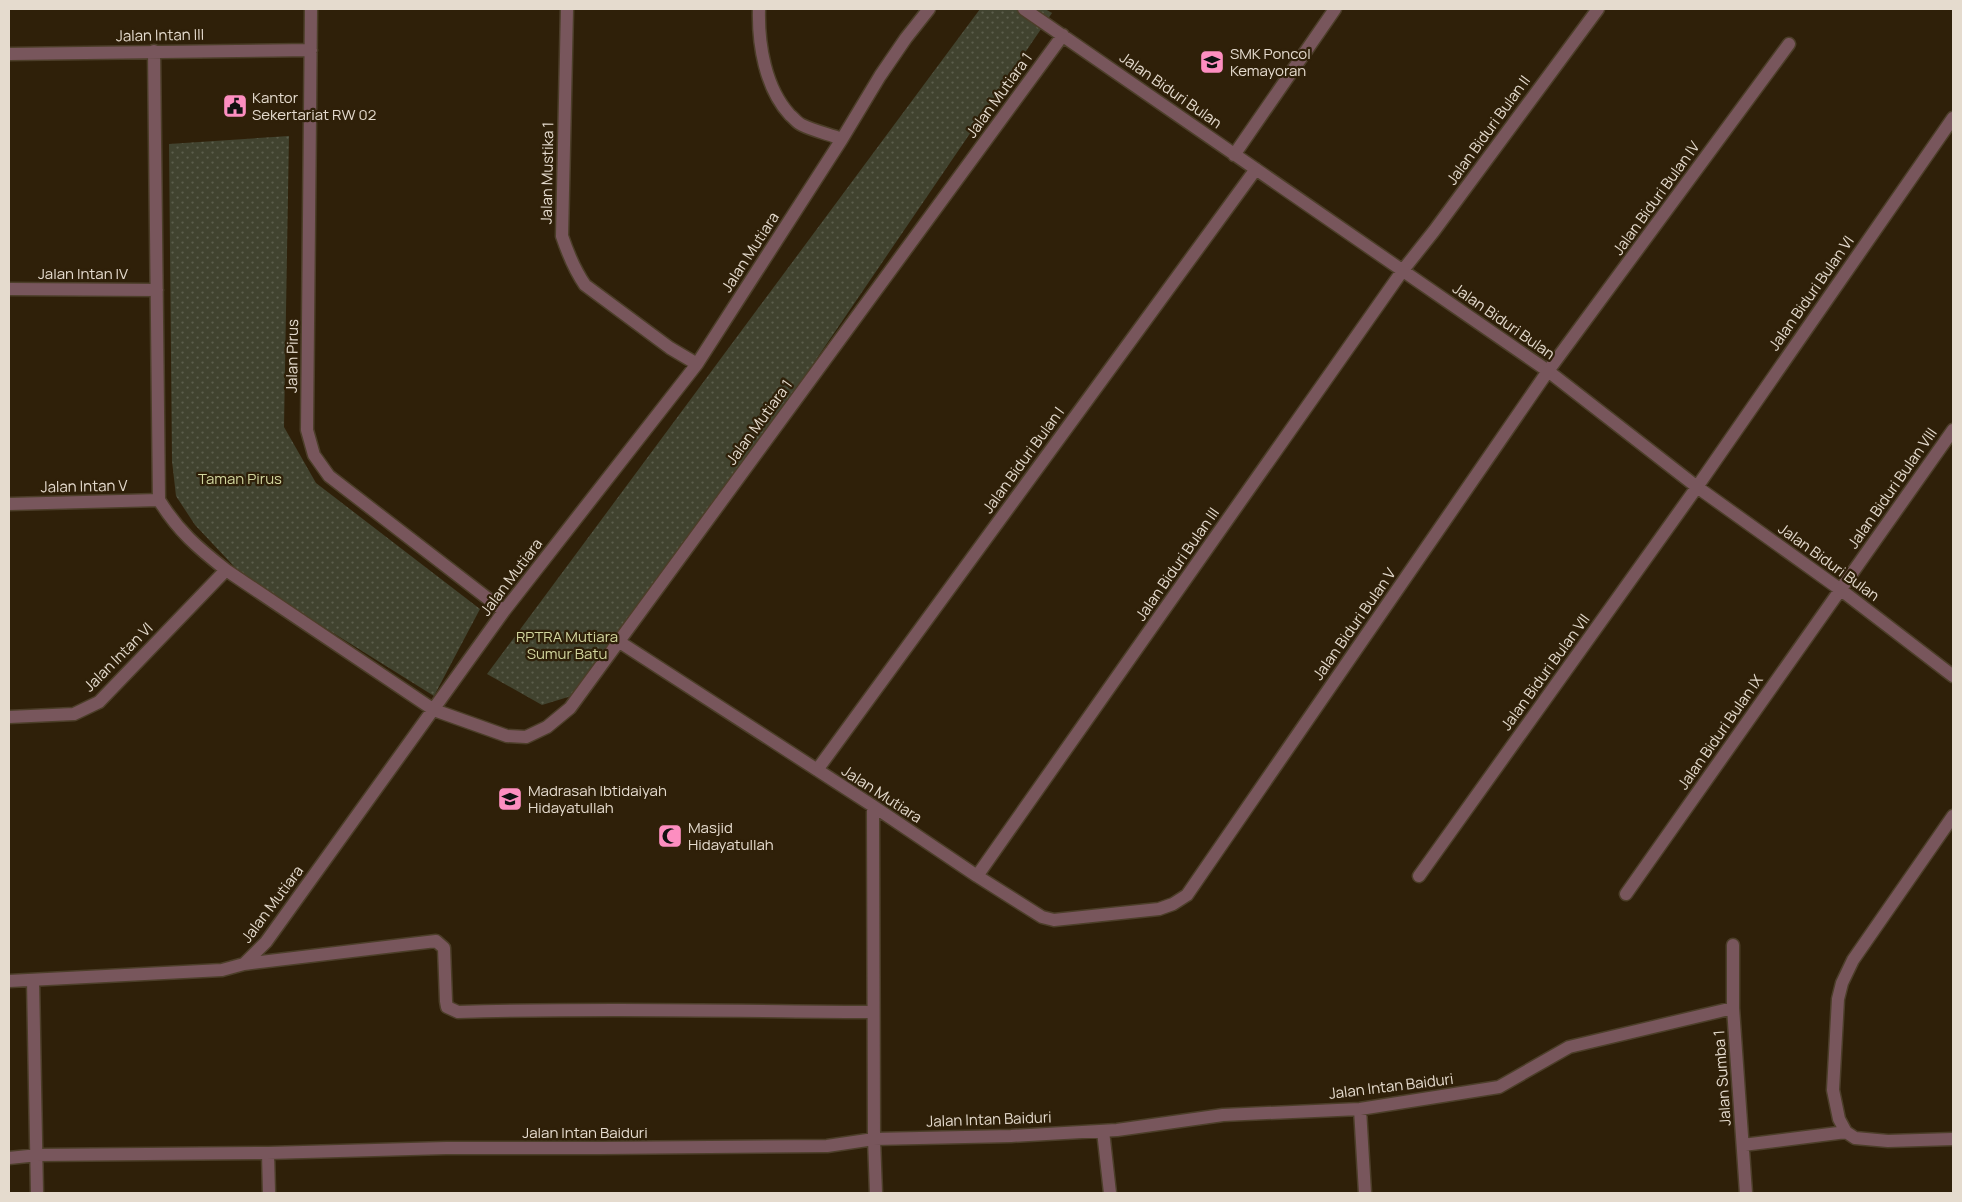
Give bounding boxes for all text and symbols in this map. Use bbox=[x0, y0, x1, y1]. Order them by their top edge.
street label: Jalan Intan III bbox=[116, 24, 204, 46]
place label: SMK Poncol Kemayoran bbox=[1230, 43, 1311, 81]
street label: Jalan Biduri Bulan bbox=[1116, 47, 1226, 133]
street label: Jalan Mutiara 1 bbox=[961, 48, 1037, 142]
school or university icon: SMK Poncol Kemayoran bbox=[1199, 49, 1225, 75]
street label: Jalan Biduri Bulan II bbox=[1441, 71, 1535, 189]
place label: Kantor Sekertariat RW 02 bbox=[252, 87, 376, 125]
public building icon: Kantor Sekertariat RW 02 bbox=[222, 93, 248, 119]
street label: Jalan Mustika 1 bbox=[536, 122, 558, 224]
street label: Jalan Biduri Bulan IV bbox=[1608, 137, 1704, 259]
street label: Jalan Mutiara bbox=[716, 208, 784, 296]
street label: Jalan Biduri Bulan VI bbox=[1763, 231, 1859, 355]
street label: Jalan Intan IV bbox=[38, 263, 128, 284]
street label: Jalan Biduri Bulan bbox=[1449, 278, 1559, 364]
street label: Jalan Pirus bbox=[281, 319, 303, 393]
street label: Jalan Mutiara 1 bbox=[721, 375, 797, 469]
street label: Jalan Biduri Bulan I bbox=[977, 403, 1069, 517]
street label: Jalan Biduri Bulan VIII bbox=[1842, 423, 1942, 553]
park label: Taman Pirus bbox=[198, 468, 282, 489]
street label: Jalan Intan V bbox=[40, 475, 128, 497]
street label: Jalan Biduri Bulan III bbox=[1130, 503, 1224, 625]
street label: Jalan Biduri Bulan bbox=[1774, 518, 1884, 606]
street label: Jalan Mutiara bbox=[475, 534, 547, 620]
street label: Jalan Biduri Bulan V bbox=[1307, 564, 1401, 684]
street label: Jalan Biduri Bulan VII bbox=[1496, 609, 1594, 735]
street label: Jalan Intan VI bbox=[79, 618, 157, 696]
park label: RPTRA Mutiara Sumur Batu bbox=[516, 626, 618, 664]
street label: Jalan Biduri Bulan IX bbox=[1672, 670, 1768, 794]
street label: Jalan Mutiara bbox=[838, 760, 926, 828]
place label: Madrasah Ibtidaiyah Hidayatullah bbox=[528, 780, 667, 818]
school or university icon: Madrasah Ibtidaiyah Hidayatullah bbox=[497, 786, 523, 812]
place label: Masjid Hidayatullah bbox=[688, 817, 774, 855]
mosque icon: Masjid Hidayatullah bbox=[657, 823, 683, 849]
street label: Jalan Mutiara bbox=[236, 861, 308, 947]
street label: Jalan Sumba 1 bbox=[1708, 1029, 1736, 1127]
street label: Jalan Intan Baiduri bbox=[1327, 1068, 1455, 1104]
street label: Jalan Intan Baiduri bbox=[926, 1106, 1052, 1132]
street label: Jalan Intan Baiduri bbox=[522, 1122, 648, 1143]

